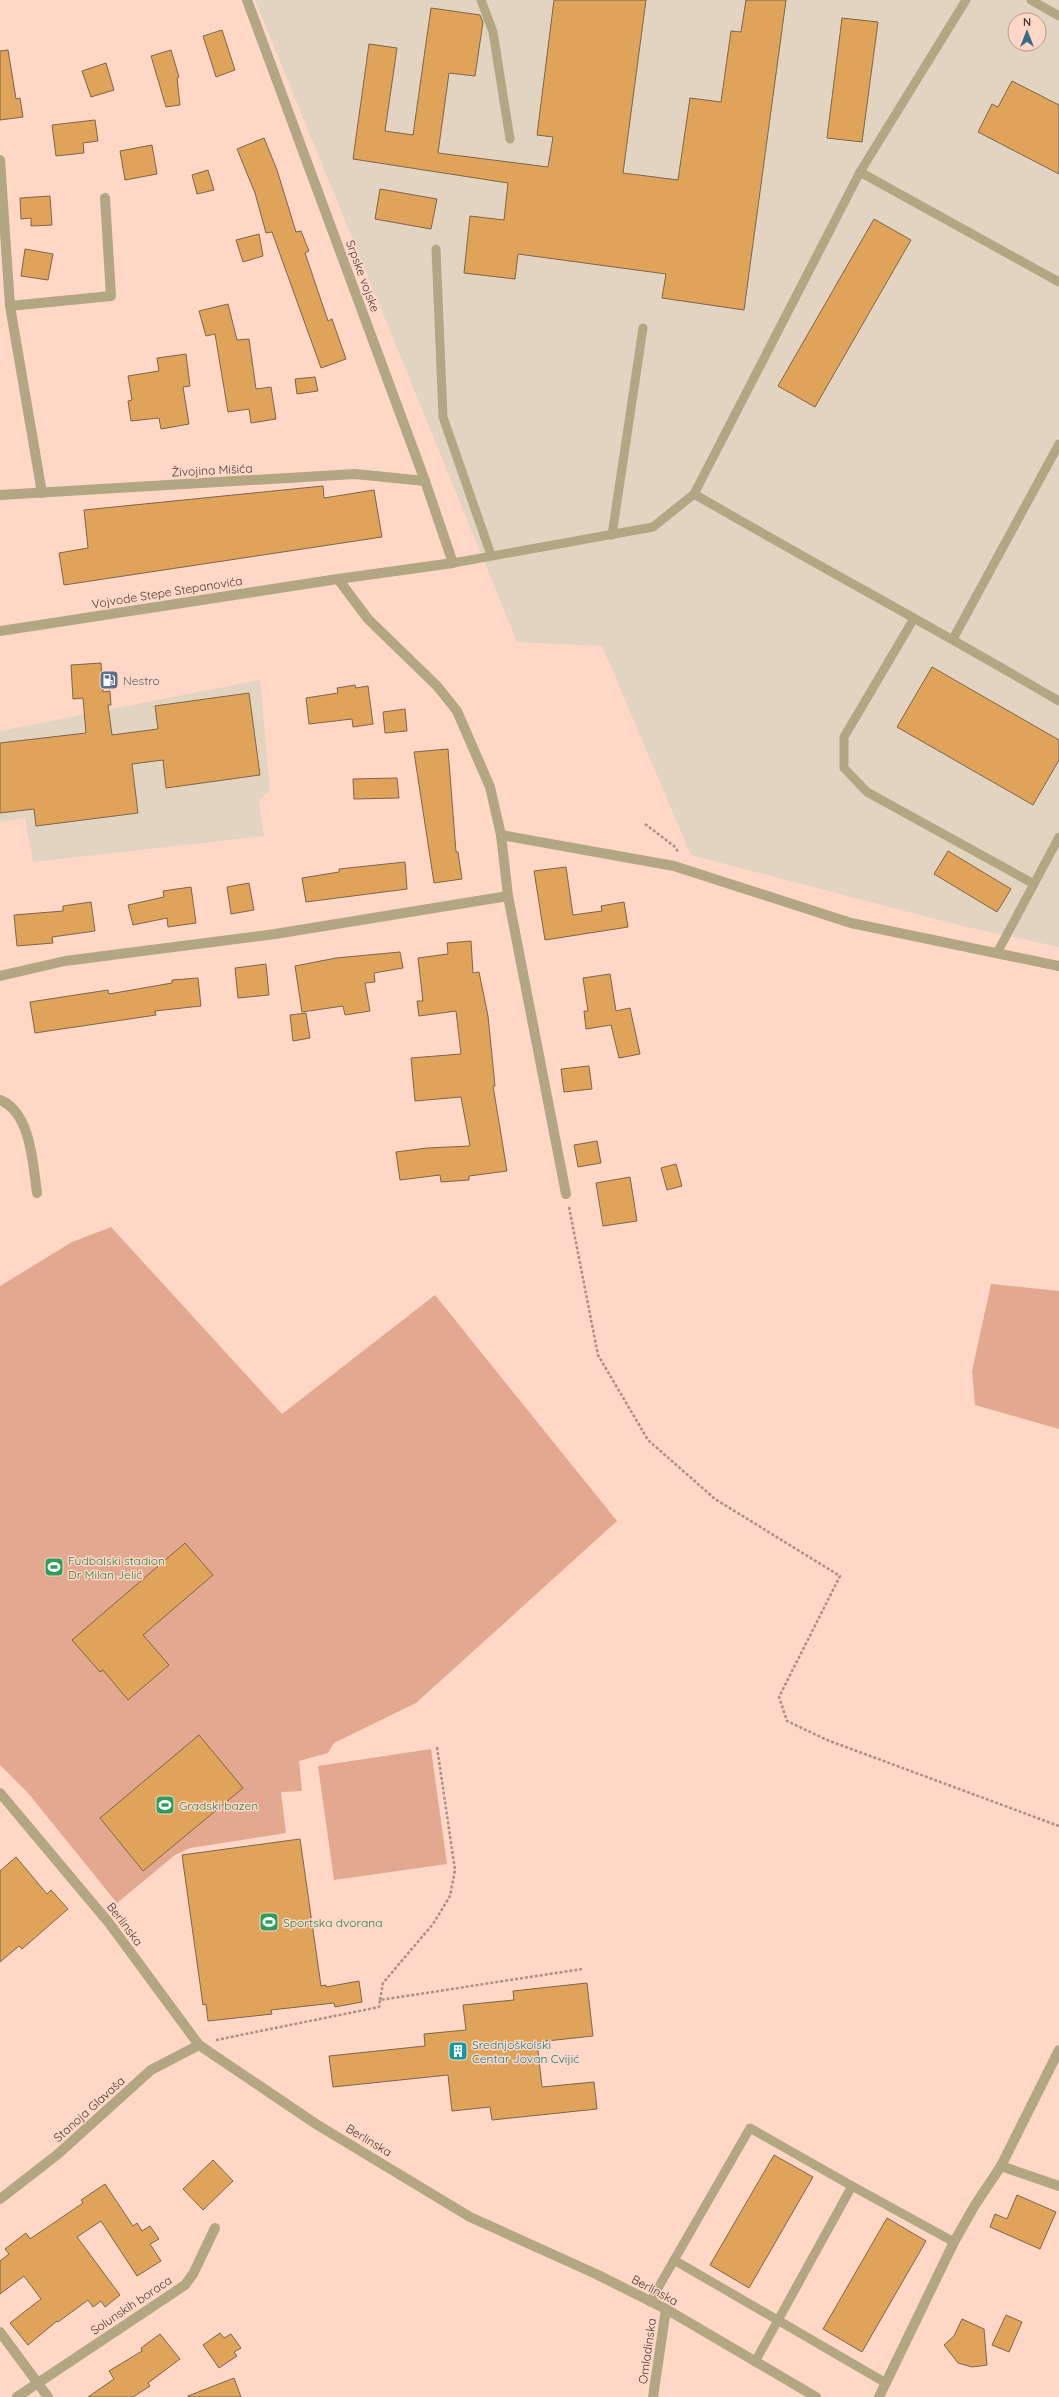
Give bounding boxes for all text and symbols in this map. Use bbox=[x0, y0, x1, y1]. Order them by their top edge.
north arrow bbox=[1007, 12, 1047, 52]
text: N bbox=[1023, 15, 1031, 29]
street label: Srpske vojske bbox=[343, 238, 383, 314]
street label: Živojina Mišića bbox=[171, 460, 253, 480]
street label: Vojvode Stepe Stepanovića bbox=[91, 573, 243, 611]
fuel station icon: Nestro bbox=[98, 669, 120, 691]
place label: Nestro bbox=[123, 673, 160, 688]
place label: Fudbalski stadion Dr Milan Jelić bbox=[68, 1553, 165, 1582]
sports icon: Fudbalski stadion Dr Milan Jelić bbox=[43, 1556, 65, 1578]
sports icon: Gradski bazen bbox=[154, 1794, 176, 1816]
place label: Gradski bazen bbox=[179, 1798, 258, 1813]
street label: Berlinska bbox=[104, 1899, 146, 1949]
sports icon: Sportska dvorana bbox=[258, 1911, 280, 1933]
place label: Sportska dvorana bbox=[283, 1915, 383, 1930]
place label: Srednjoškolski Centar Jovan Cvijić bbox=[472, 2037, 579, 2066]
building icon: Srednjoškolski Centar Jovan Cvijić bbox=[447, 2040, 469, 2062]
street label: Stanoja Glavaša bbox=[50, 2073, 128, 2145]
street label: Berlinska bbox=[343, 2121, 395, 2159]
street label: Berlinska bbox=[629, 2271, 681, 2309]
street label: Solunskih boraca bbox=[87, 2272, 175, 2338]
street label: Omladinska bbox=[635, 2317, 659, 2385]

